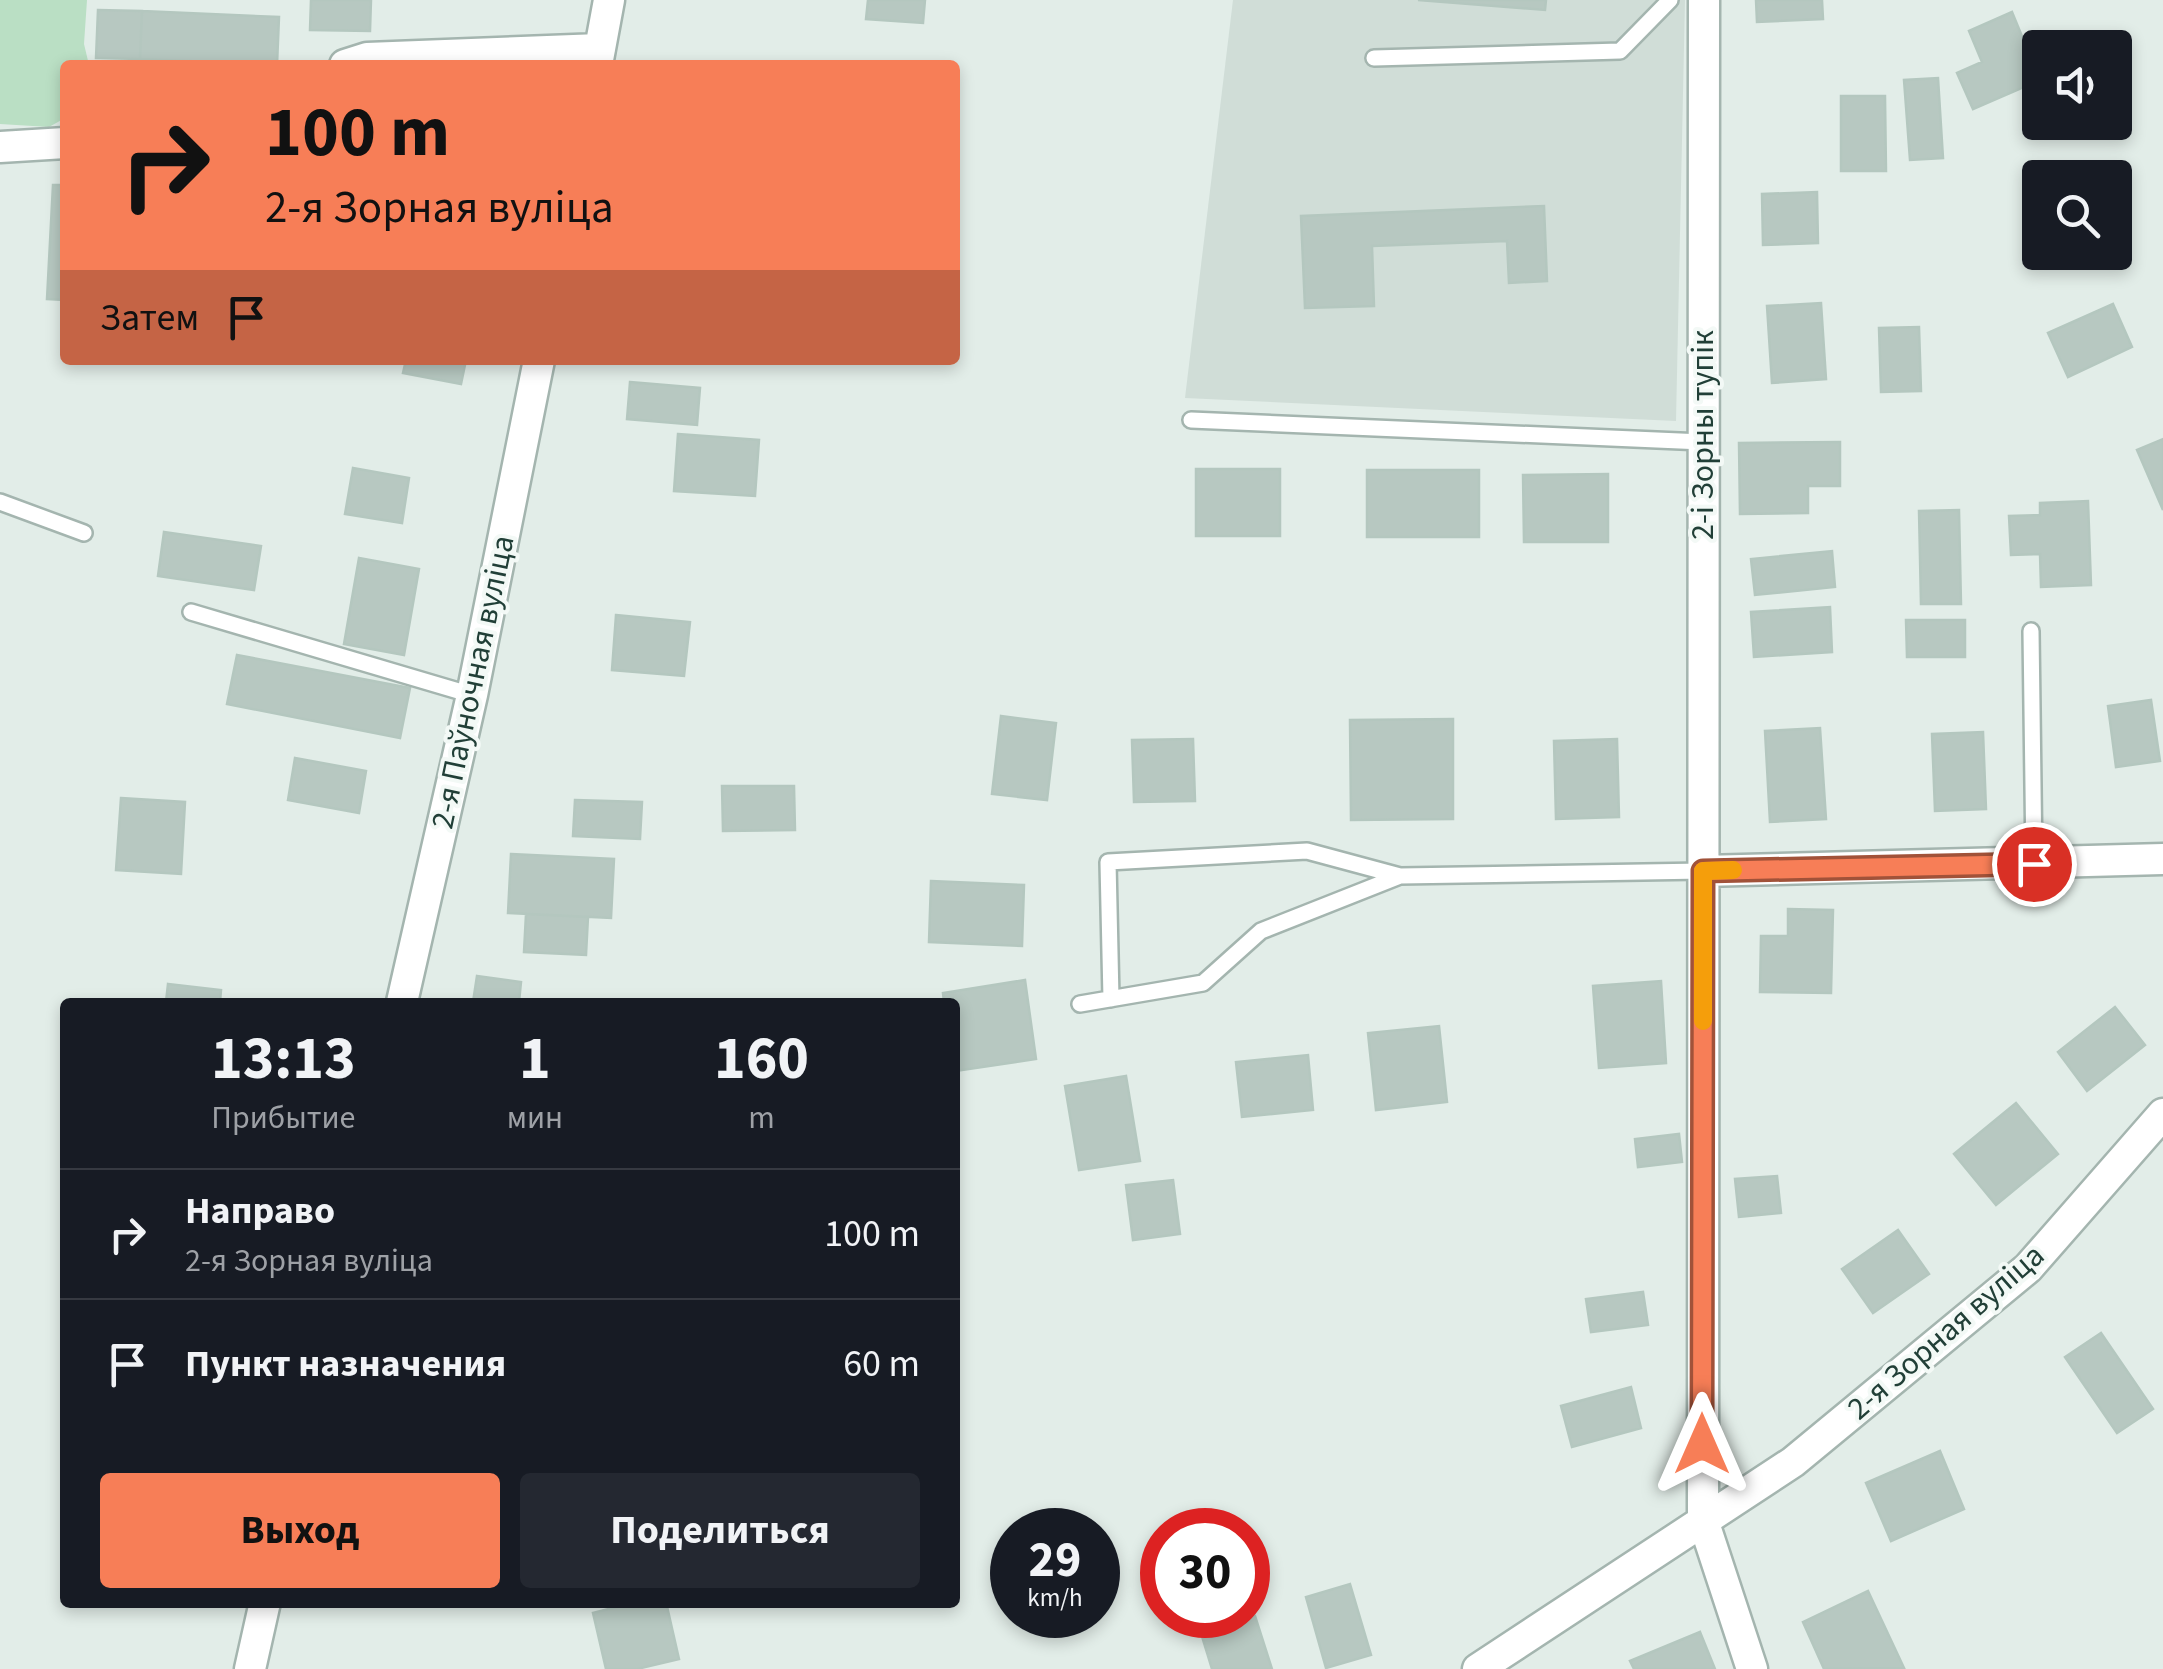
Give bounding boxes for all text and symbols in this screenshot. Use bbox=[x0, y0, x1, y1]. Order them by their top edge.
map controls bbox=[2022, 30, 2132, 270]
button: sound bbox=[2022, 30, 2132, 140]
text: 100 m bbox=[265, 83, 450, 183]
icon: right bbox=[100, 100, 230, 230]
button: search bbox=[2022, 160, 2132, 270]
text: 2-я Зорная вуліца bbox=[265, 176, 614, 240]
icon: arrive bbox=[219, 290, 274, 345]
text: Затем bbox=[100, 291, 199, 345]
street label: 2-і Зорны тупік bbox=[1680, 330, 1726, 540]
street label: 2-я Паўночная вуліца bbox=[419, 531, 527, 833]
pin bbox=[1992, 822, 2077, 907]
icon: arrive bbox=[2007, 837, 2062, 892]
text: 13:13 bbox=[211, 1017, 356, 1102]
text: 1 bbox=[519, 1017, 551, 1102]
text: 160 bbox=[714, 1017, 809, 1102]
text: Прибытие bbox=[211, 1095, 355, 1141]
text: мин bbox=[507, 1095, 563, 1141]
text: m bbox=[748, 1095, 775, 1141]
text: Направо bbox=[185, 1184, 335, 1238]
icon: right bbox=[100, 1207, 155, 1262]
text: 100 m bbox=[824, 1207, 920, 1261]
street label: 2-я Зорная вуліца bbox=[1837, 1233, 2055, 1431]
text: 2-я Зорная вуліца bbox=[185, 1238, 433, 1284]
icon: arrive bbox=[100, 1337, 155, 1392]
text: Пункт назначения bbox=[185, 1337, 506, 1391]
text: 60 m bbox=[843, 1337, 920, 1391]
position arrow bbox=[1650, 1392, 1754, 1496]
button: Выход bbox=[100, 1473, 500, 1588]
button: Поделиться bbox=[520, 1473, 920, 1588]
speed limit sign: 30 bbox=[1140, 1508, 1270, 1638]
text: 29 bbox=[1029, 1525, 1081, 1596]
text: km/h bbox=[1027, 1580, 1083, 1616]

